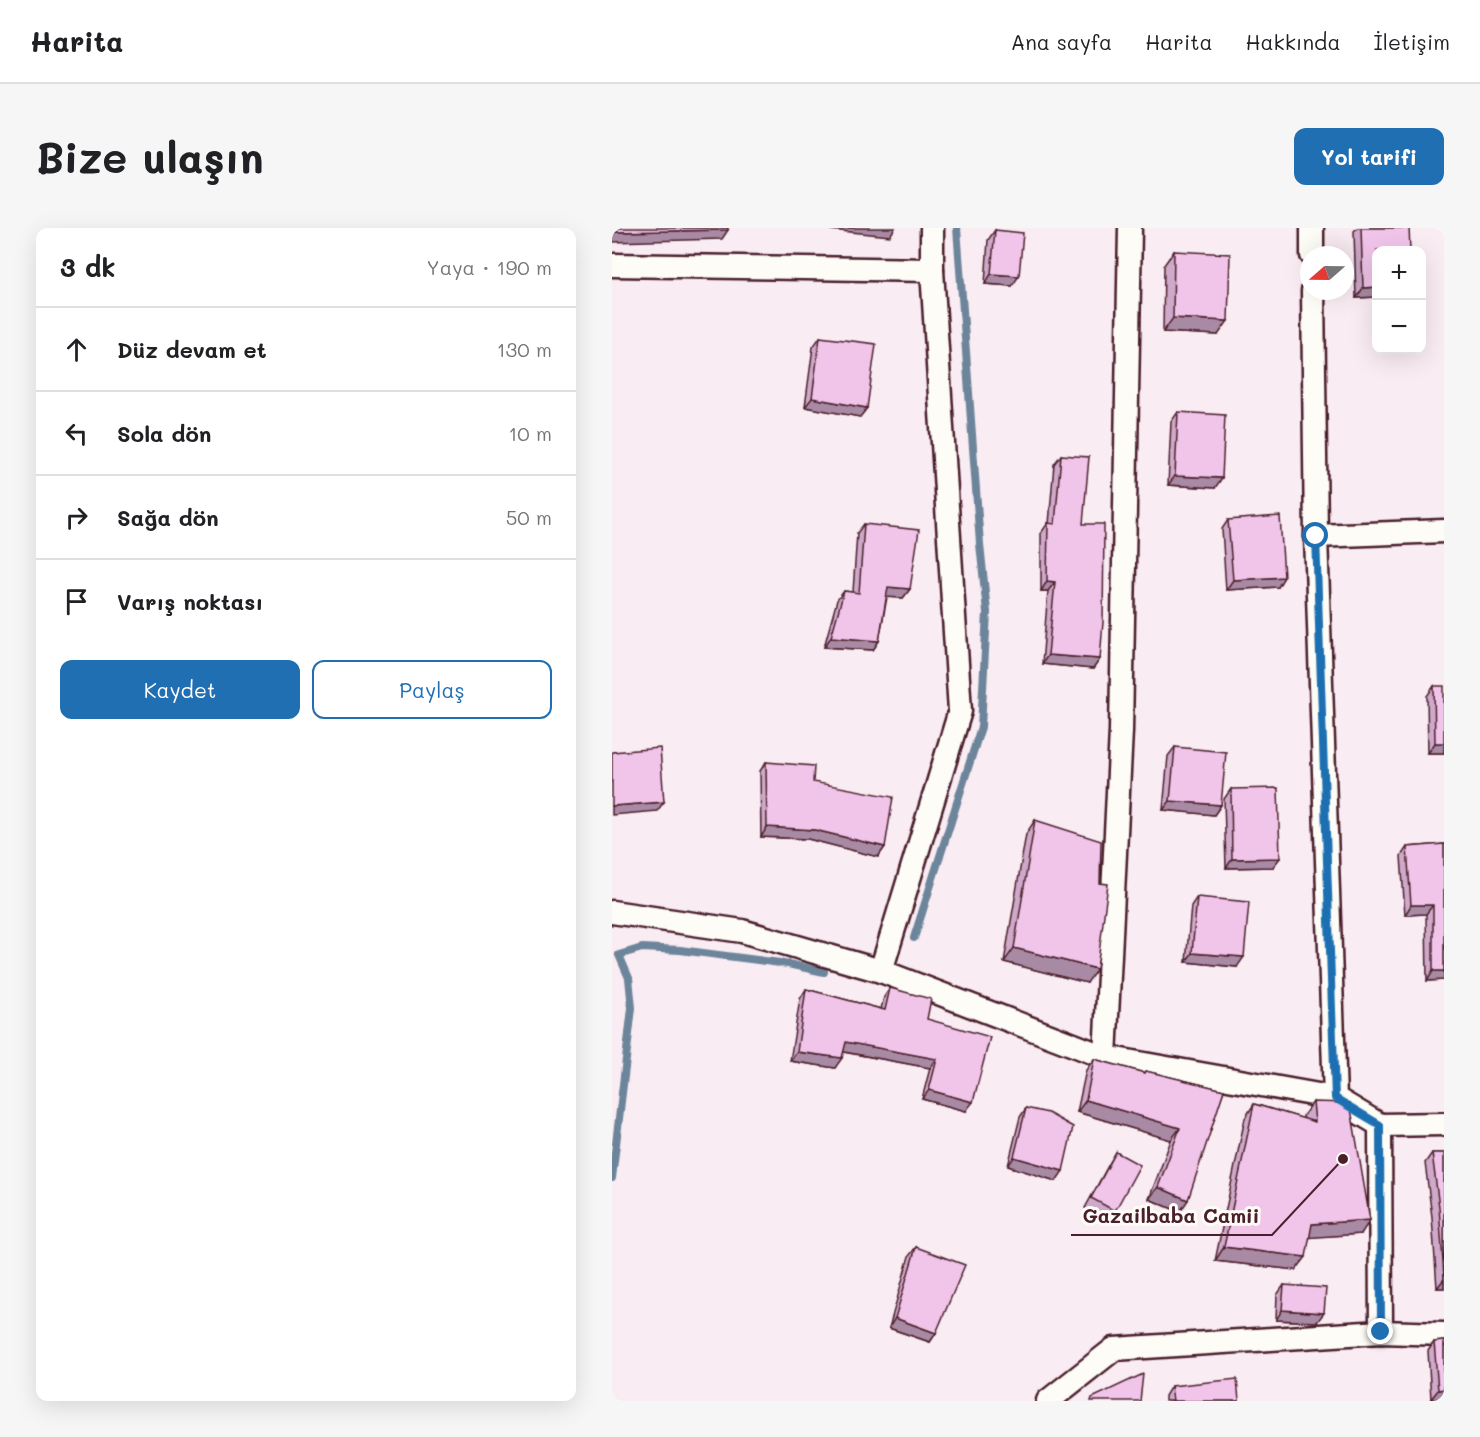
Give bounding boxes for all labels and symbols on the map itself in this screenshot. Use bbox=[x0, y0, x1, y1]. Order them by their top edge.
north arrow bbox=[1300, 246, 1354, 300]
route start bbox=[1302, 522, 1328, 548]
callout: Gazailbaba Camii bbox=[1071, 1197, 1272, 1235]
text: Gazailbaba Camii bbox=[1082, 1202, 1260, 1228]
route end bbox=[1367, 1318, 1393, 1344]

